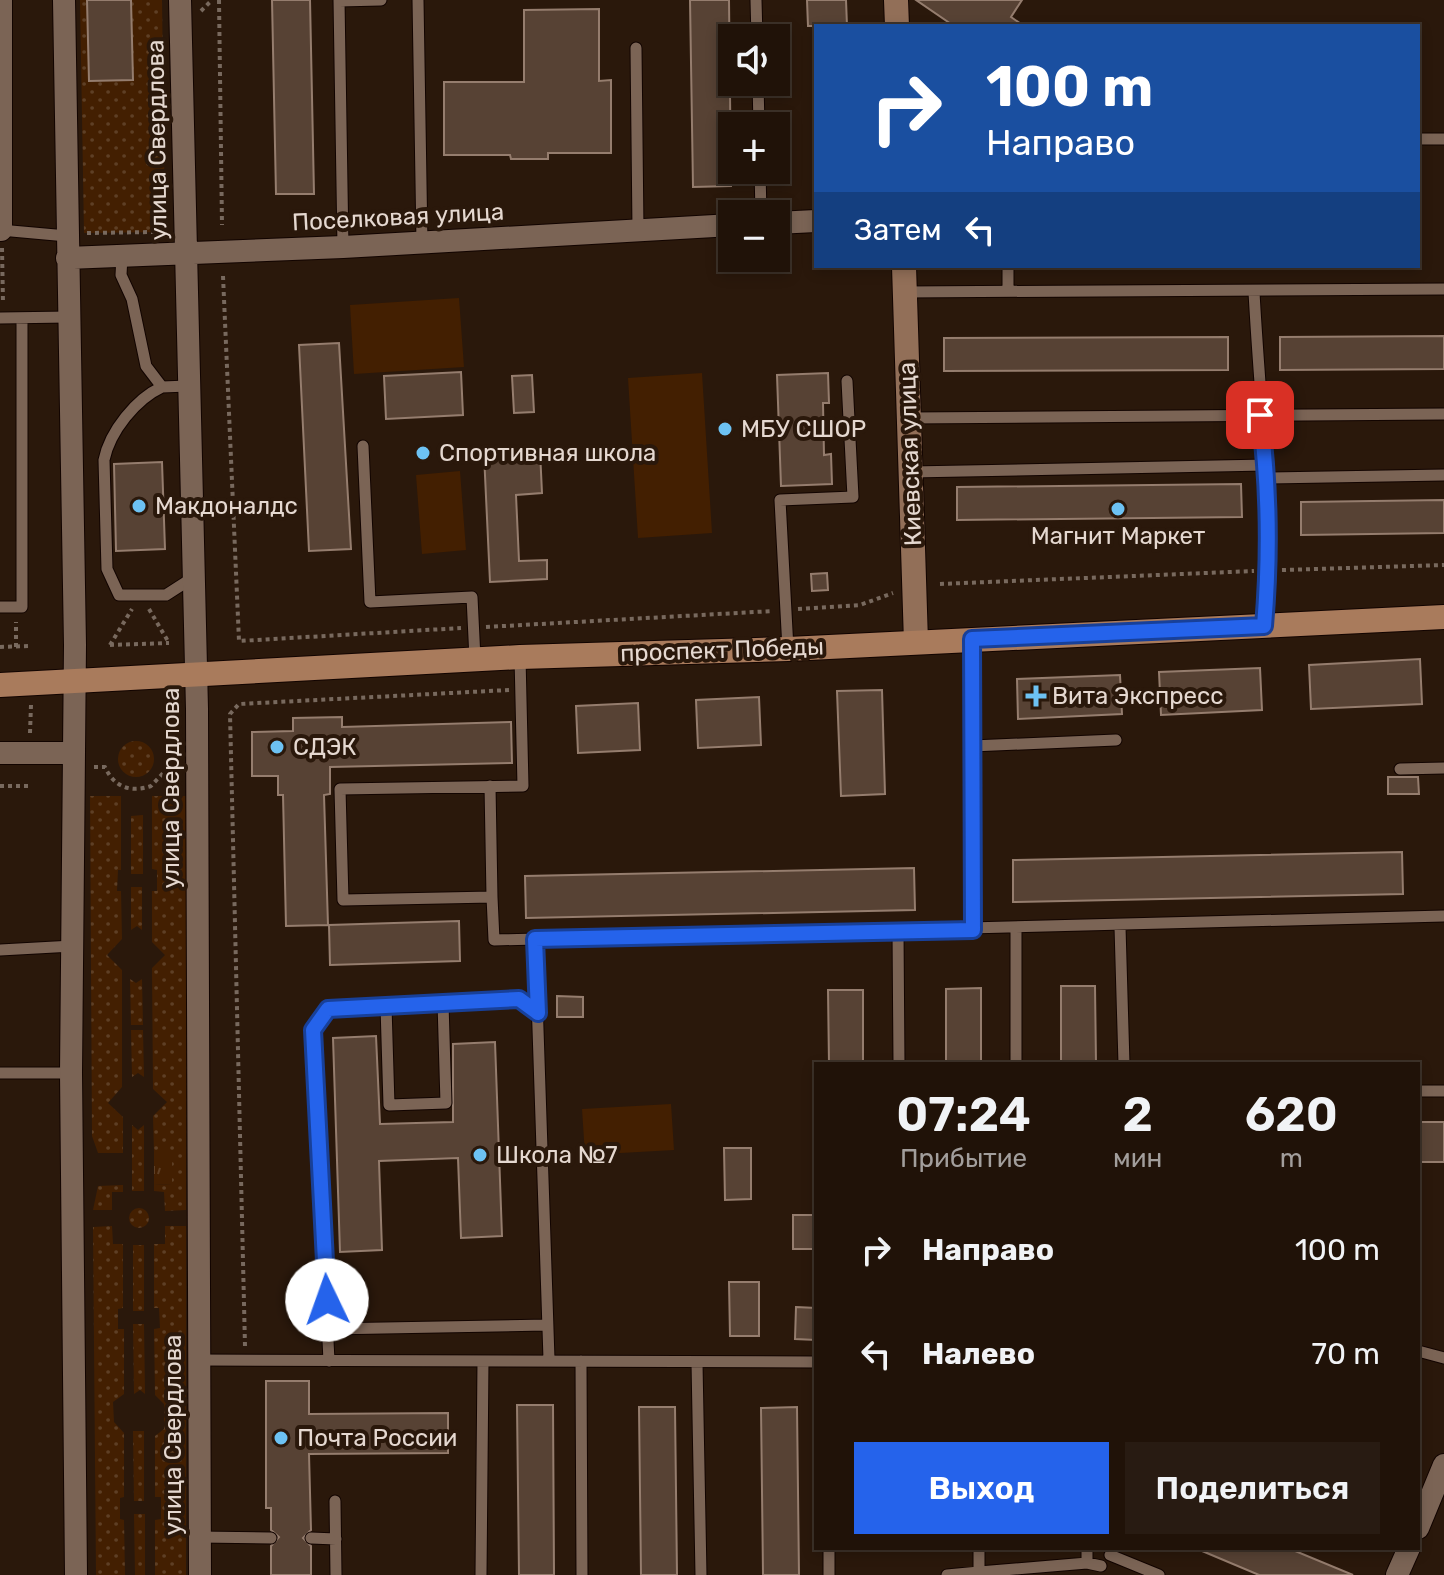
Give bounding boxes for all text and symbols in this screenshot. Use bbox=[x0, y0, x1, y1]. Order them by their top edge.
map controls bbox=[718, 24, 790, 272]
button: sound bbox=[718, 24, 790, 96]
street label: улица Свердлова bbox=[141, 39, 173, 241]
text: 100 m bbox=[986, 54, 1153, 120]
icon: right bbox=[854, 56, 958, 160]
button: + bbox=[718, 112, 790, 184]
text: Направо bbox=[986, 121, 1135, 164]
street label: Поселковая улица bbox=[291, 197, 505, 237]
button: − bbox=[718, 200, 790, 272]
icon: left bbox=[958, 208, 1002, 252]
text: Затем bbox=[854, 212, 942, 248]
street label: Киевская улица bbox=[893, 361, 927, 547]
pin bbox=[1226, 381, 1294, 449]
icon: arrive bbox=[1238, 393, 1282, 437]
place label: МБУ СШОР bbox=[741, 415, 866, 443]
marker: МБУ СШОР bbox=[716, 420, 734, 438]
place label: Спортивная школа bbox=[439, 439, 656, 467]
marker: Спортивная школа bbox=[414, 444, 432, 462]
place label: Макдоналдс bbox=[155, 492, 298, 520]
marker: Макдоналдс bbox=[130, 497, 148, 515]
marker: Магнит Маркет bbox=[1109, 500, 1127, 518]
place label: Магнит Маркет bbox=[1031, 522, 1205, 550]
street label: проспект Победы bbox=[620, 632, 824, 668]
place label: Вита Экспресс bbox=[1052, 682, 1223, 710]
marker: Вита Экспресс bbox=[1027, 687, 1045, 705]
street label: улица Свердлова bbox=[157, 688, 185, 888]
place label: СДЭК bbox=[293, 733, 357, 761]
marker: СДЭК bbox=[268, 738, 286, 756]
text: 07:24 bbox=[896, 1086, 1031, 1143]
text: 2 bbox=[1123, 1086, 1153, 1143]
text: 620 bbox=[1245, 1086, 1338, 1143]
place label: Школа №7 bbox=[496, 1141, 618, 1169]
text: Прибытие bbox=[900, 1143, 1027, 1174]
text: мин bbox=[1113, 1143, 1162, 1174]
text: m bbox=[1280, 1143, 1303, 1174]
marker: Школа №7 bbox=[471, 1146, 489, 1164]
icon: right bbox=[854, 1228, 898, 1272]
text: Направо bbox=[922, 1232, 1054, 1268]
text: 100 m bbox=[1295, 1232, 1380, 1268]
position arrow bbox=[285, 1258, 369, 1342]
icon: left bbox=[854, 1332, 898, 1376]
street label: улица Свердлова bbox=[159, 1335, 187, 1535]
text: Налево bbox=[922, 1336, 1035, 1372]
text: 70 m bbox=[1312, 1336, 1380, 1372]
place label: Почта России bbox=[297, 1424, 457, 1452]
marker: Почта России bbox=[272, 1429, 290, 1447]
button: Выход bbox=[854, 1442, 1109, 1534]
button: Поделиться bbox=[1125, 1442, 1380, 1534]

